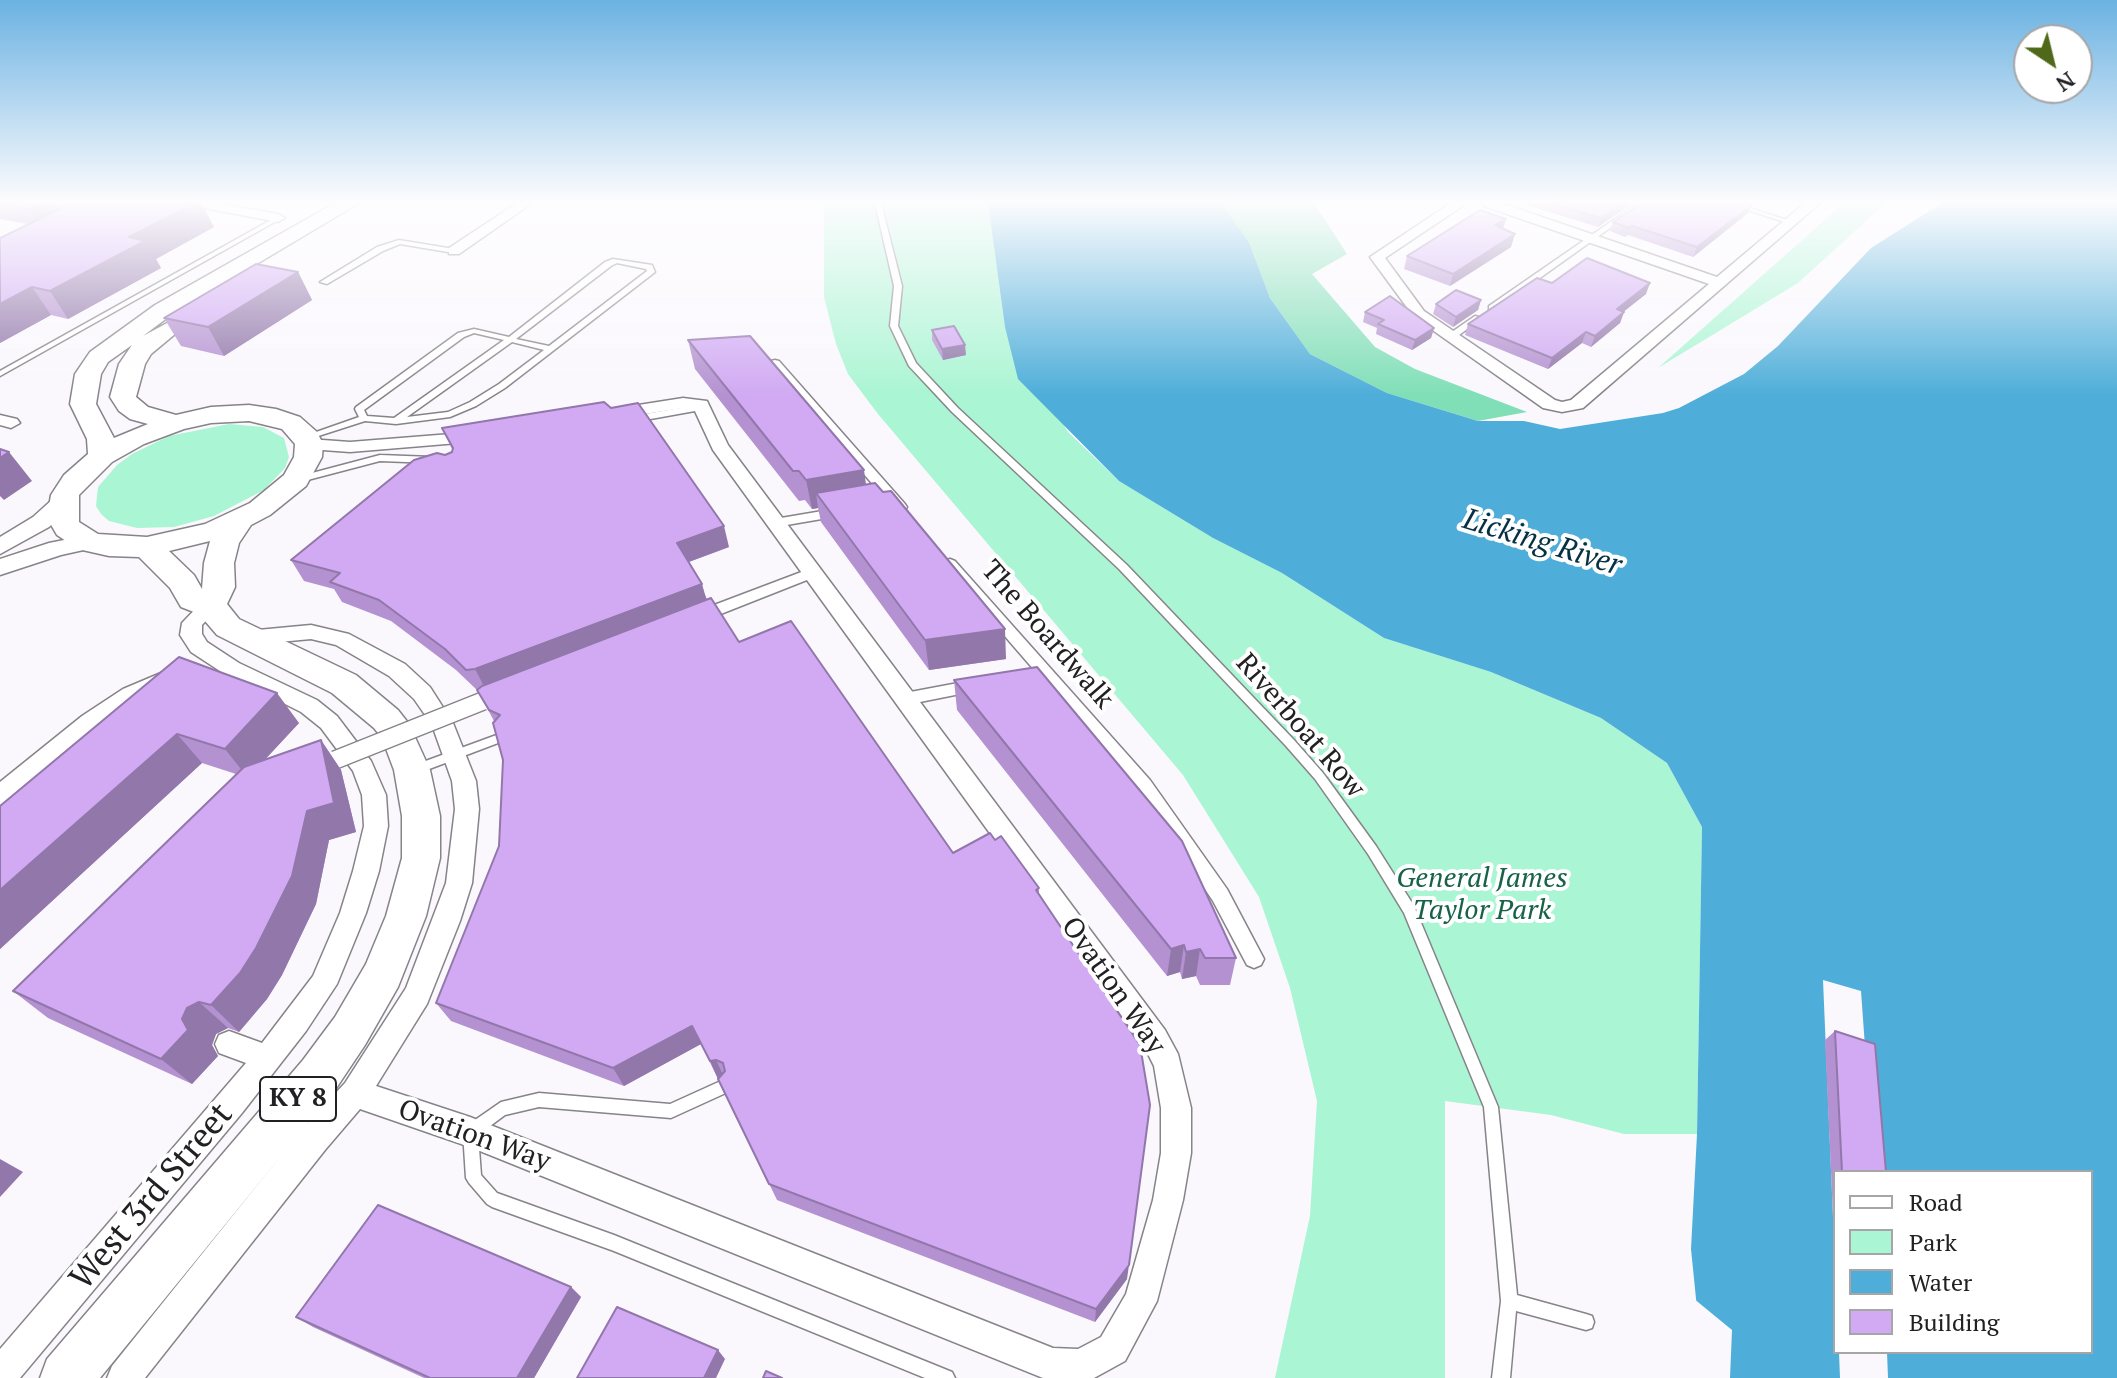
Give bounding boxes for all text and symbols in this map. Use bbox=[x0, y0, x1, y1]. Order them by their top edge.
north arrow bbox=[2013, 24, 2093, 104]
text: N bbox=[2051, 66, 2081, 99]
water label: Licking River bbox=[1458, 502, 1626, 584]
street label: The Boardwalk bbox=[974, 554, 1120, 716]
street label: Riverboat Row bbox=[1228, 647, 1372, 805]
park label: General James Taylor Park bbox=[1396, 862, 1568, 928]
street label: Ovation Way bbox=[1054, 911, 1172, 1061]
road number: KY 8 bbox=[260, 1077, 336, 1121]
street label: Ovation Way bbox=[393, 1093, 555, 1179]
street label: West 3rd Street bbox=[62, 1095, 242, 1299]
legend bbox=[1833, 1170, 2093, 1354]
text: Road bbox=[1909, 1186, 1963, 1218]
text: Park bbox=[1909, 1226, 1957, 1258]
text: Water bbox=[1909, 1266, 1972, 1298]
text: Building bbox=[1909, 1306, 1999, 1338]

